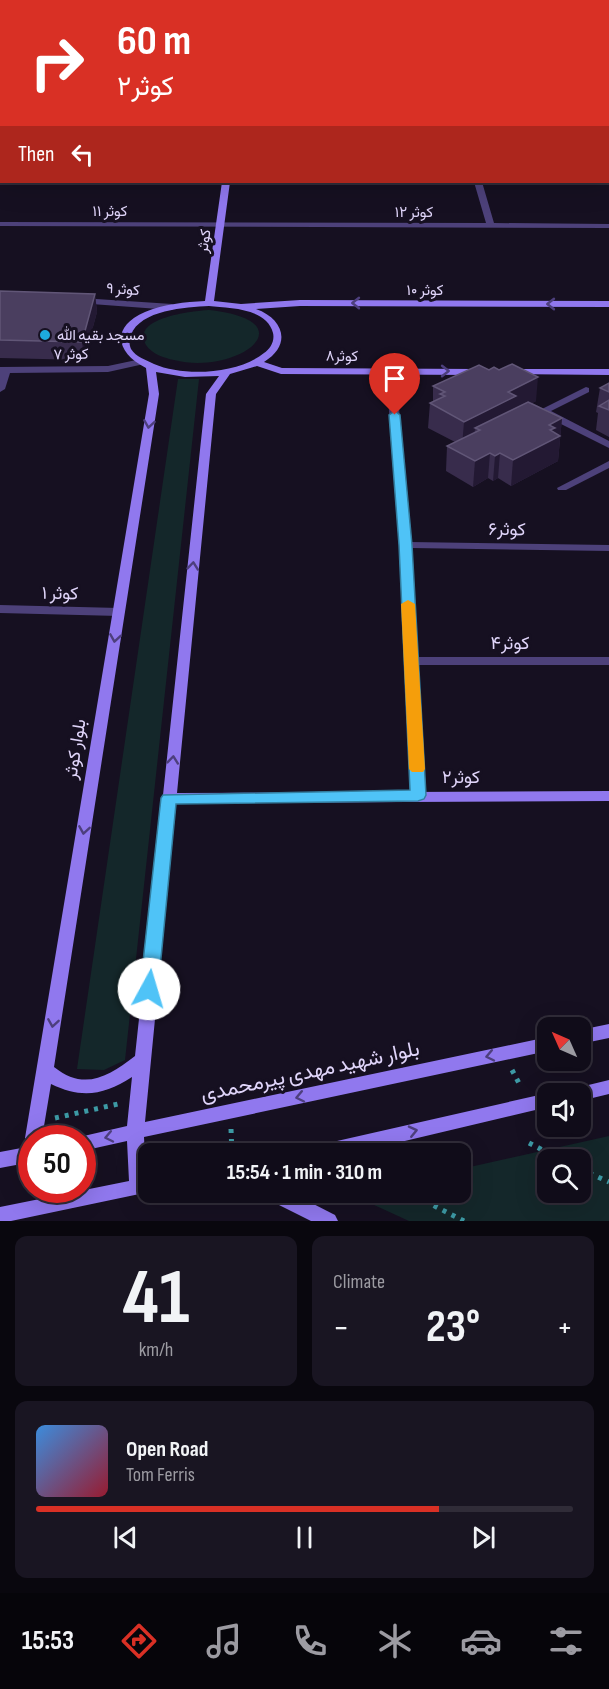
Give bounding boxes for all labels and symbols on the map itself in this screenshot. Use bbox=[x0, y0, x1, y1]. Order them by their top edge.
street label: کوثر ۱۱ bbox=[93, 202, 128, 221]
street label: کوثر ۱۲ bbox=[395, 203, 433, 222]
street label: کوثر bbox=[193, 228, 216, 255]
street label: کوثر ۹ bbox=[106, 279, 141, 300]
street label: کوثر ۱۰ bbox=[407, 281, 444, 300]
one-way arrow bbox=[351, 297, 360, 309]
one-way arrow bbox=[546, 297, 555, 310]
place label: مسجد بقیه الله bbox=[57, 326, 145, 345]
marker: مسجد بقیه الله bbox=[38, 328, 52, 342]
street label: کوثر ۷ bbox=[53, 345, 89, 364]
street label: کوثر۸ bbox=[326, 347, 359, 366]
pin bbox=[369, 353, 420, 415]
one-way arrow bbox=[440, 365, 449, 378]
one-way arrow bbox=[143, 419, 156, 429]
street label: کوثر۶ bbox=[488, 519, 526, 540]
one-way arrow bbox=[186, 561, 199, 571]
street label: کوثر ۱ bbox=[42, 583, 78, 604]
one-way arrow bbox=[109, 633, 121, 642]
street label: کوثر۴ bbox=[491, 633, 529, 654]
street label: بلوار کوثر bbox=[60, 717, 91, 782]
one-way arrow bbox=[166, 755, 179, 765]
street label: کوثر۲ bbox=[442, 767, 480, 788]
one-way arrow bbox=[78, 826, 90, 835]
position arrow bbox=[117, 957, 181, 1021]
north arrow bbox=[537, 1017, 591, 1071]
one-way arrow bbox=[47, 1018, 59, 1027]
street label: بلوار شهید مهدی پیرمحمدی bbox=[198, 1036, 422, 1108]
one-way arrow bbox=[486, 1049, 496, 1062]
one-way arrow bbox=[295, 1089, 305, 1102]
speed limit sign: 50 bbox=[18, 1125, 96, 1203]
one-way arrow bbox=[408, 1125, 418, 1138]
one-way arrow bbox=[104, 1130, 114, 1143]

